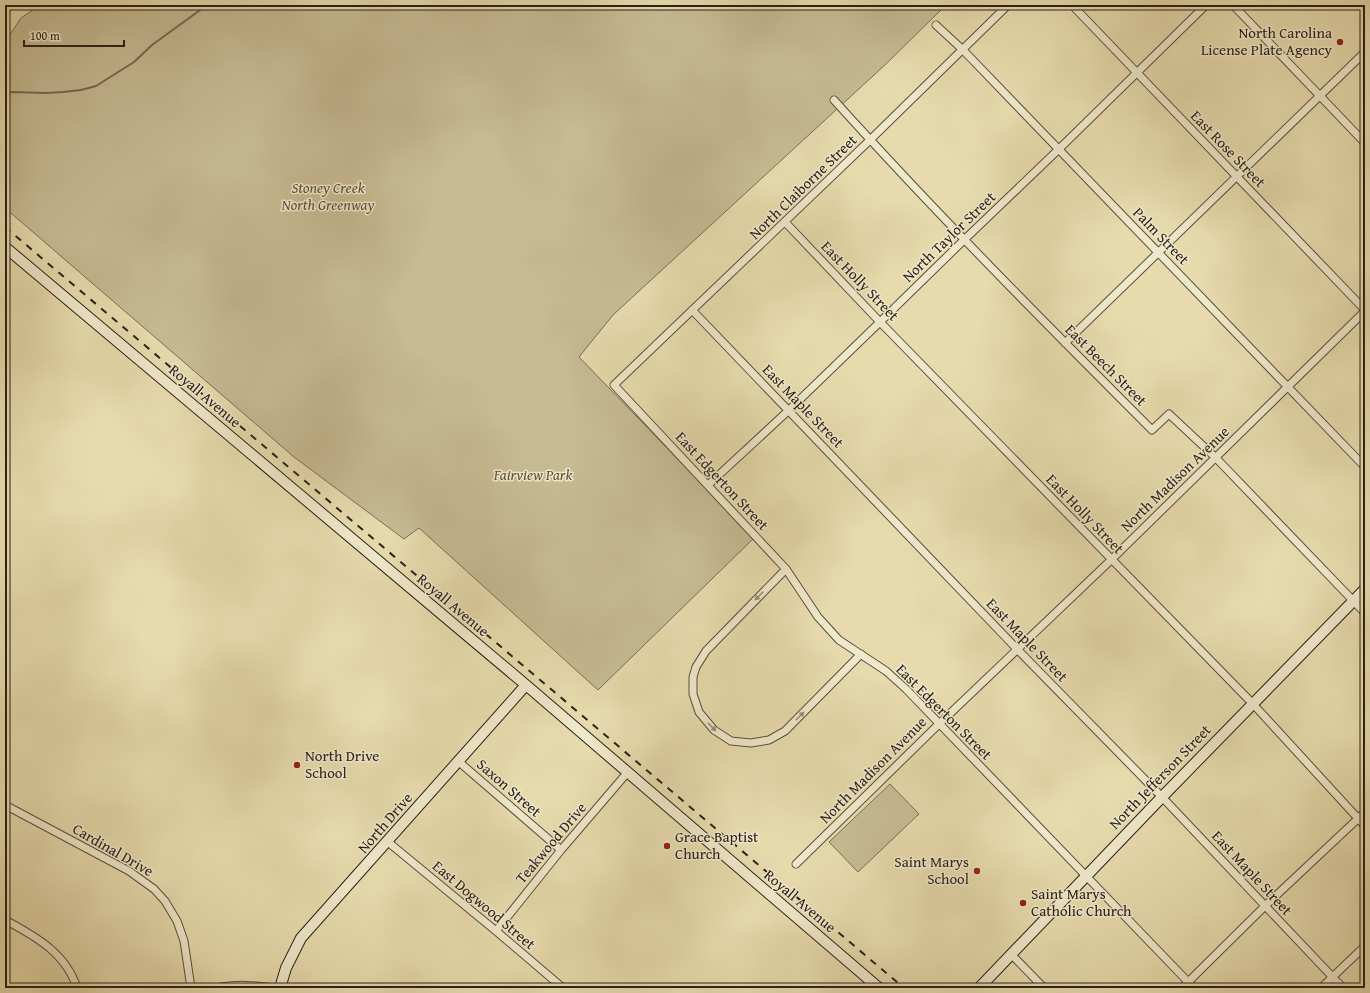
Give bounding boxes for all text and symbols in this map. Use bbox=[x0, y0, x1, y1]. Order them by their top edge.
scale bar bbox=[24, 22, 124, 48]
place label: North Carolina License Plate Agency bbox=[1201, 22, 1333, 60]
text: 100 m bbox=[30, 27, 60, 44]
marker: North Carolina License Plate Agency bbox=[1335, 37, 1345, 47]
street label: East Rose Street bbox=[1186, 105, 1271, 192]
street label: North Claiborne Street bbox=[744, 129, 862, 244]
park label: Stoney Creek North Greenway bbox=[282, 177, 375, 215]
street label: North Taylor Street bbox=[897, 186, 1000, 287]
street label: Palm Street bbox=[1128, 202, 1195, 270]
street label: East Holly Street bbox=[817, 236, 905, 326]
street label: East Beech Street bbox=[1061, 319, 1152, 411]
street label: Royall Avenue bbox=[165, 359, 246, 432]
street label: East Maple Street bbox=[758, 359, 849, 453]
street label: North Madison Avenue bbox=[1116, 421, 1234, 536]
street label: East Edgerton Street bbox=[671, 427, 774, 535]
park label: Fairview Park bbox=[493, 464, 572, 485]
street label: East Holly Street bbox=[1042, 469, 1130, 559]
street label: Royall Avenue bbox=[413, 568, 494, 641]
one-way arrow bbox=[754, 591, 764, 601]
street label: East Maple Street bbox=[982, 593, 1073, 687]
street label: East Edgerton Street bbox=[892, 659, 998, 765]
one-way arrow bbox=[795, 711, 805, 721]
street label: North Madison Avenue bbox=[814, 711, 931, 828]
street label: North Jefferson Street bbox=[1104, 719, 1216, 834]
one-way arrow bbox=[707, 722, 717, 732]
place label: North Drive School bbox=[305, 745, 379, 783]
street label: Saxon Street bbox=[473, 754, 547, 822]
marker: North Drive School bbox=[292, 760, 302, 770]
street label: North Drive bbox=[352, 788, 417, 858]
street label: Teakwood Drive bbox=[510, 798, 591, 888]
street label: Cardinal Drive bbox=[69, 818, 158, 881]
place label: Grace Baptist Church bbox=[675, 826, 759, 864]
street label: East Maple Street bbox=[1207, 826, 1298, 920]
marker: Grace Baptist Church bbox=[662, 841, 672, 851]
place label: Saint Marys School bbox=[894, 851, 969, 889]
street label: East Dogwood Street bbox=[428, 855, 541, 954]
street label: Royall Avenue bbox=[760, 864, 841, 937]
marker: Saint Marys School bbox=[972, 866, 982, 876]
place label: Saint Marys Catholic Church bbox=[1031, 883, 1132, 921]
marker: Saint Marys Catholic Church bbox=[1018, 898, 1028, 908]

